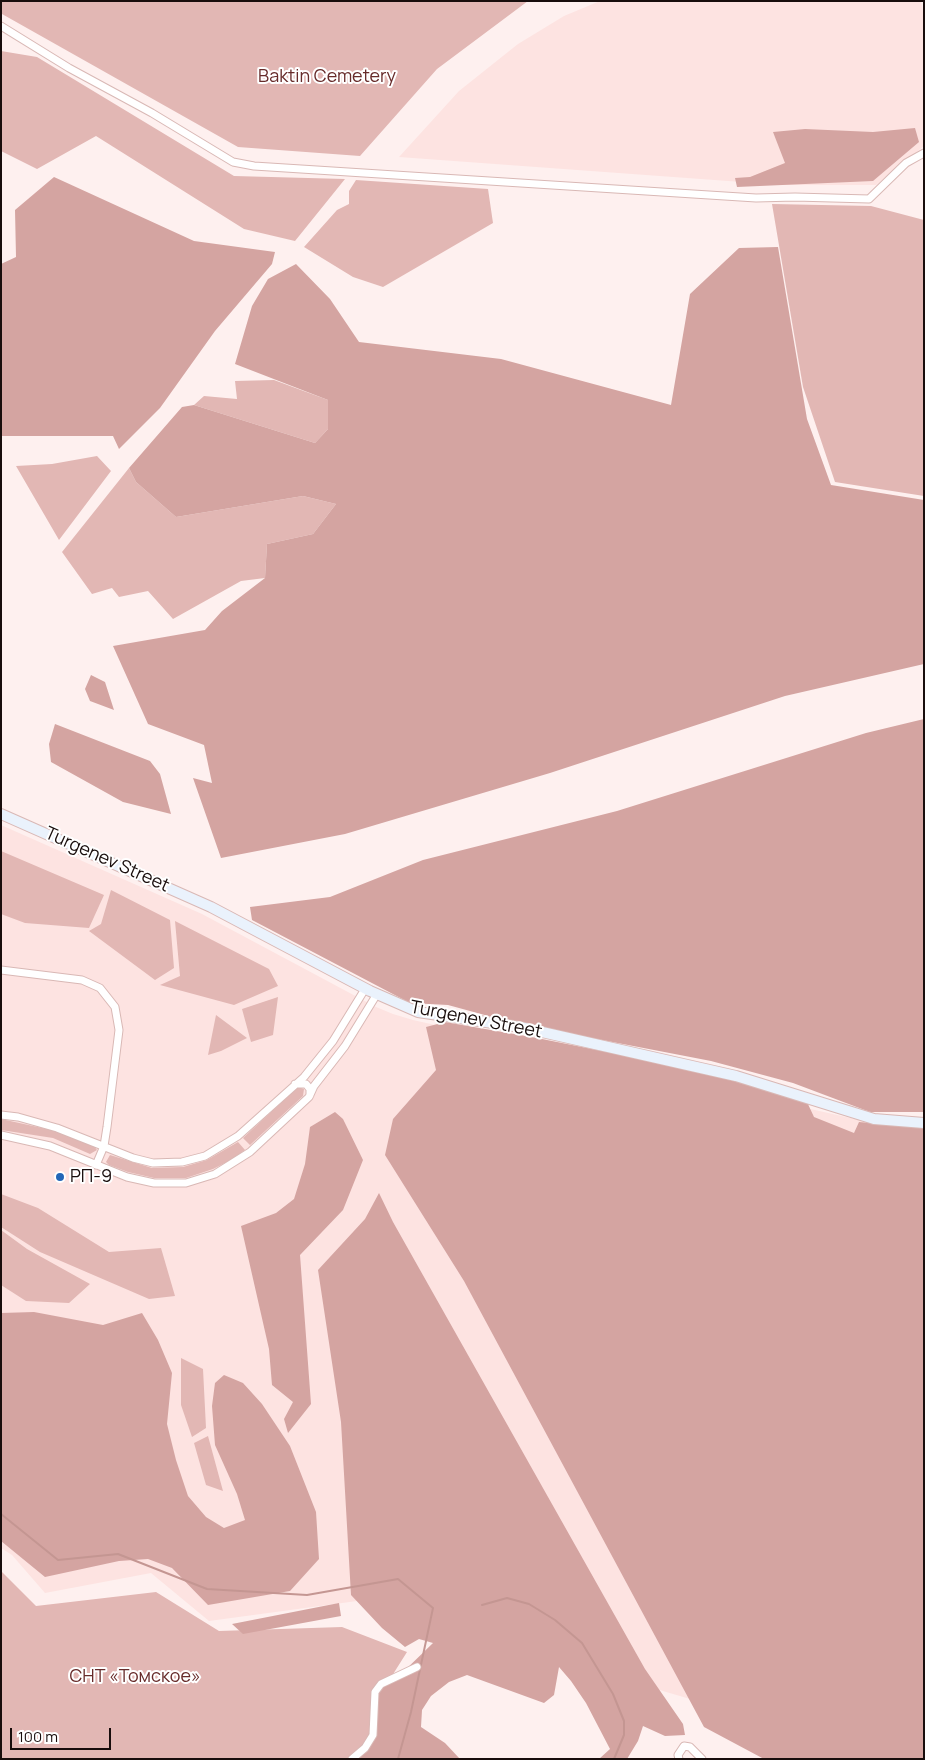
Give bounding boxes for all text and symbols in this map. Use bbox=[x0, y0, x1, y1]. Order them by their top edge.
park label: Baktin Cemetery bbox=[258, 66, 396, 88]
street label: Turgenev Street bbox=[41, 823, 173, 897]
street label: Turgenev Street bbox=[408, 997, 544, 1043]
place label: РП-9 bbox=[70, 1166, 112, 1188]
marker: РП-9 bbox=[54, 1171, 66, 1183]
park label: СНТ «Томское» bbox=[69, 1666, 201, 1688]
scale bar bbox=[12, 1718, 114, 1750]
text: 100 m bbox=[18, 1726, 58, 1747]

